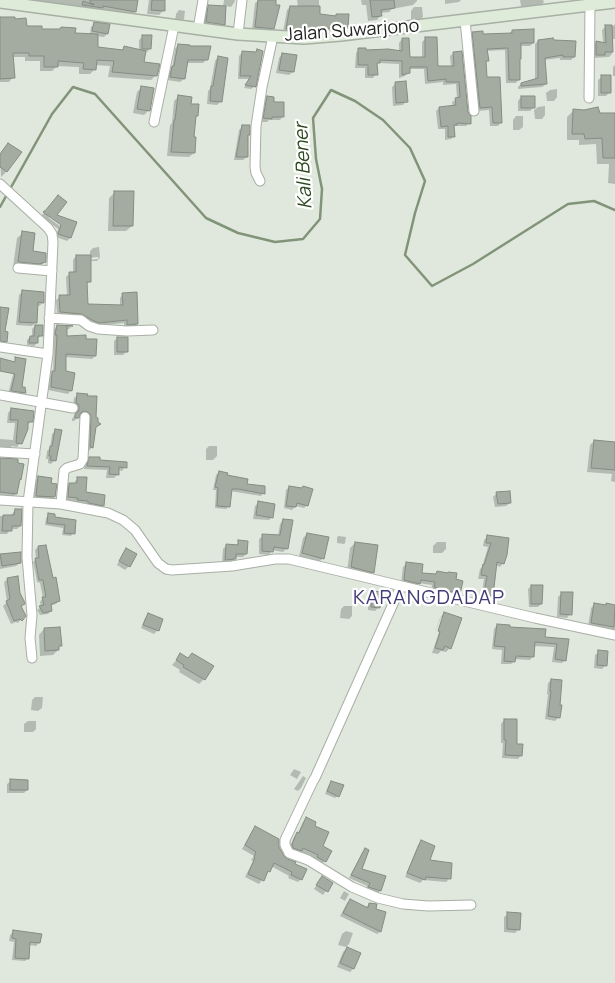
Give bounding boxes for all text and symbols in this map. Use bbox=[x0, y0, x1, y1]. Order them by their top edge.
street label: Jalan Suwarjono bbox=[284, 16, 420, 46]
water label: Kali Bener bbox=[290, 122, 318, 210]
district label: KARANGDADAP bbox=[352, 586, 506, 610]

